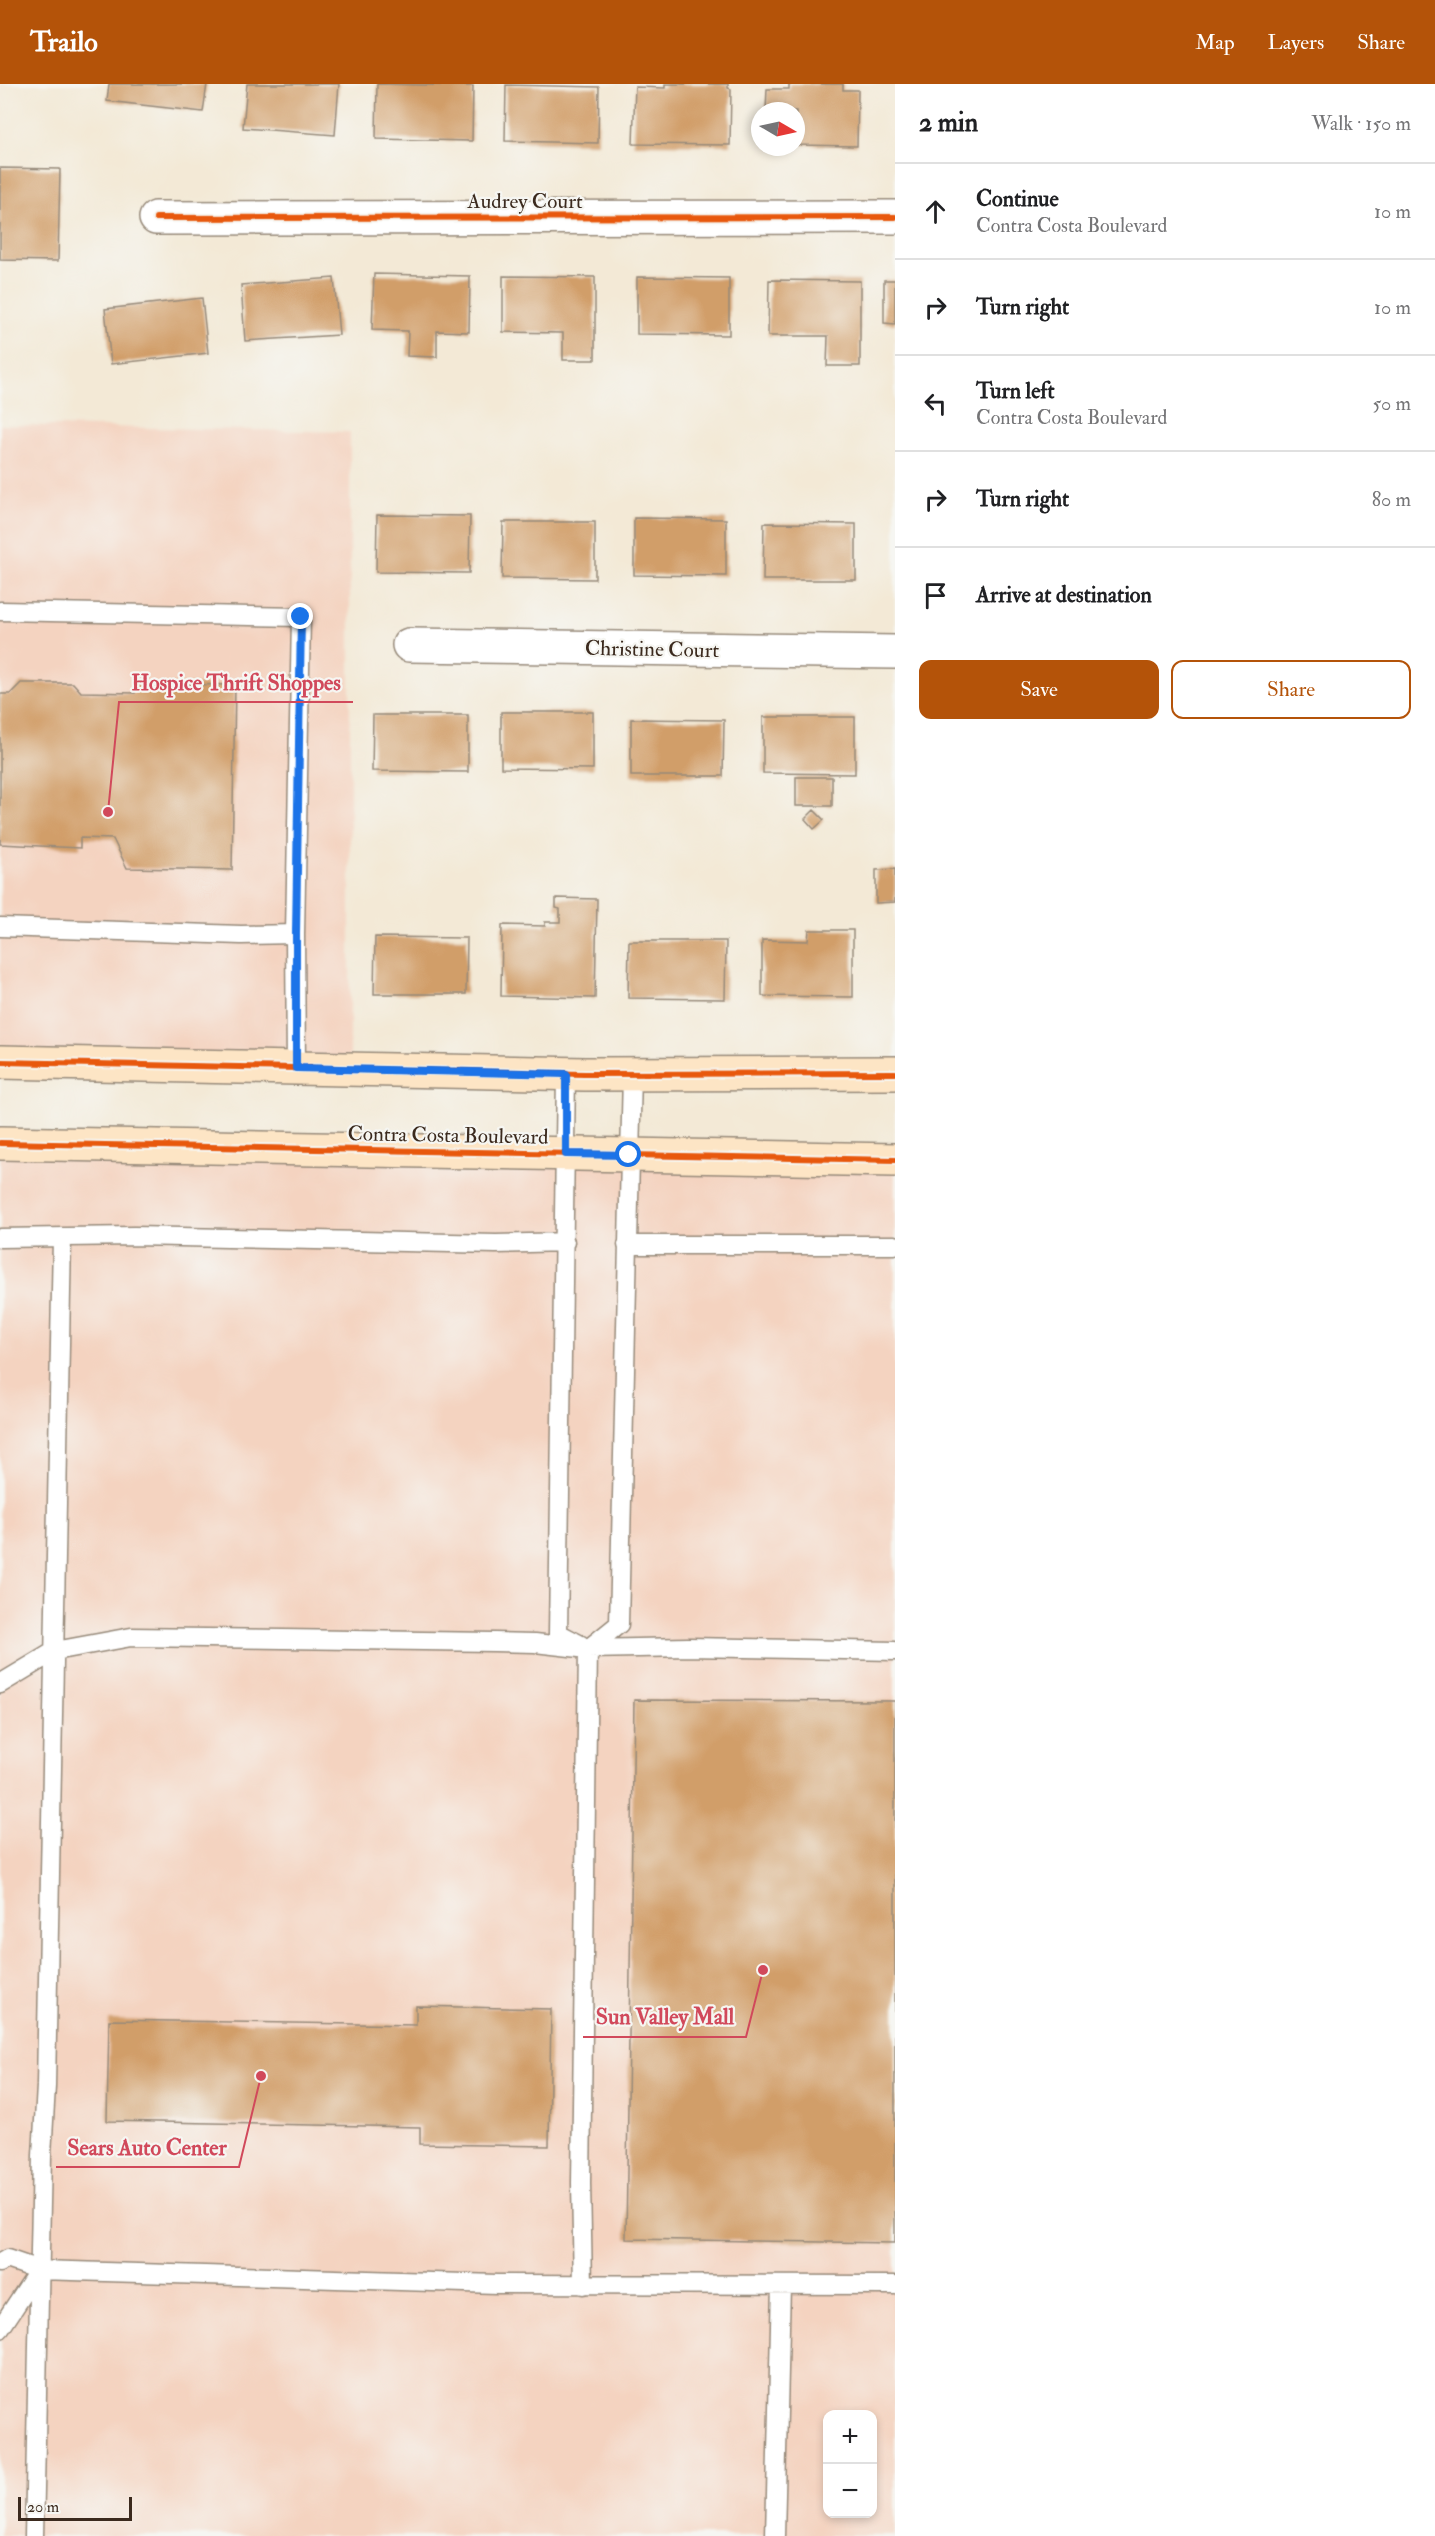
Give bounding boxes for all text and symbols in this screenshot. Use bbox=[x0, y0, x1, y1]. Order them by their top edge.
text: Trailo bbox=[30, 25, 98, 60]
text: Map bbox=[1195, 29, 1235, 56]
text: Layers bbox=[1268, 29, 1324, 56]
text: Share bbox=[1357, 29, 1405, 56]
north arrow bbox=[751, 102, 805, 156]
text: 2 min bbox=[919, 107, 978, 139]
text: Walk · 150 m bbox=[1311, 111, 1411, 136]
text: Continue bbox=[976, 185, 1059, 213]
street label: Audrey Court bbox=[466, 188, 583, 215]
icon: ahead bbox=[919, 195, 952, 228]
text: 10 m bbox=[1374, 199, 1411, 224]
text: Contra Costa Boulevard bbox=[976, 213, 1167, 238]
icon: right bbox=[919, 291, 952, 324]
text: Turn right bbox=[976, 293, 1069, 321]
text: 10 m bbox=[1374, 295, 1411, 320]
text: Turn left bbox=[976, 377, 1055, 405]
icon: left bbox=[919, 387, 952, 420]
text: 50 m bbox=[1372, 391, 1411, 416]
text: Contra Costa Boulevard bbox=[976, 405, 1167, 430]
icon: right bbox=[919, 483, 952, 516]
text: Turn right bbox=[976, 485, 1069, 513]
text: 80 m bbox=[1372, 487, 1411, 512]
icon: arrive bbox=[919, 579, 952, 612]
text: Arrive at destination bbox=[976, 581, 1152, 609]
route end bbox=[287, 603, 313, 629]
street label: Christine Court bbox=[585, 635, 720, 664]
button: Save bbox=[919, 660, 1159, 719]
button: Share bbox=[1171, 660, 1411, 719]
callout: Hospice Thrift Shoppes bbox=[119, 662, 353, 702]
text: Hospice Thrift Shoppes bbox=[131, 669, 341, 698]
street label: Contra Costa Boulevard bbox=[347, 1120, 549, 1151]
route start bbox=[615, 1141, 641, 1167]
callout: Sun Valley Mall bbox=[583, 1997, 746, 2037]
text: Sun Valley Mall bbox=[596, 2003, 735, 2032]
callout: Sears Auto Center bbox=[56, 2127, 239, 2167]
text: Sears Auto Center bbox=[67, 2134, 227, 2162]
map controls bbox=[823, 2410, 877, 2518]
button: + bbox=[823, 2410, 877, 2464]
button: − bbox=[823, 2464, 877, 2518]
scale bar bbox=[18, 2494, 132, 2522]
text: 20 m bbox=[27, 2497, 59, 2517]

